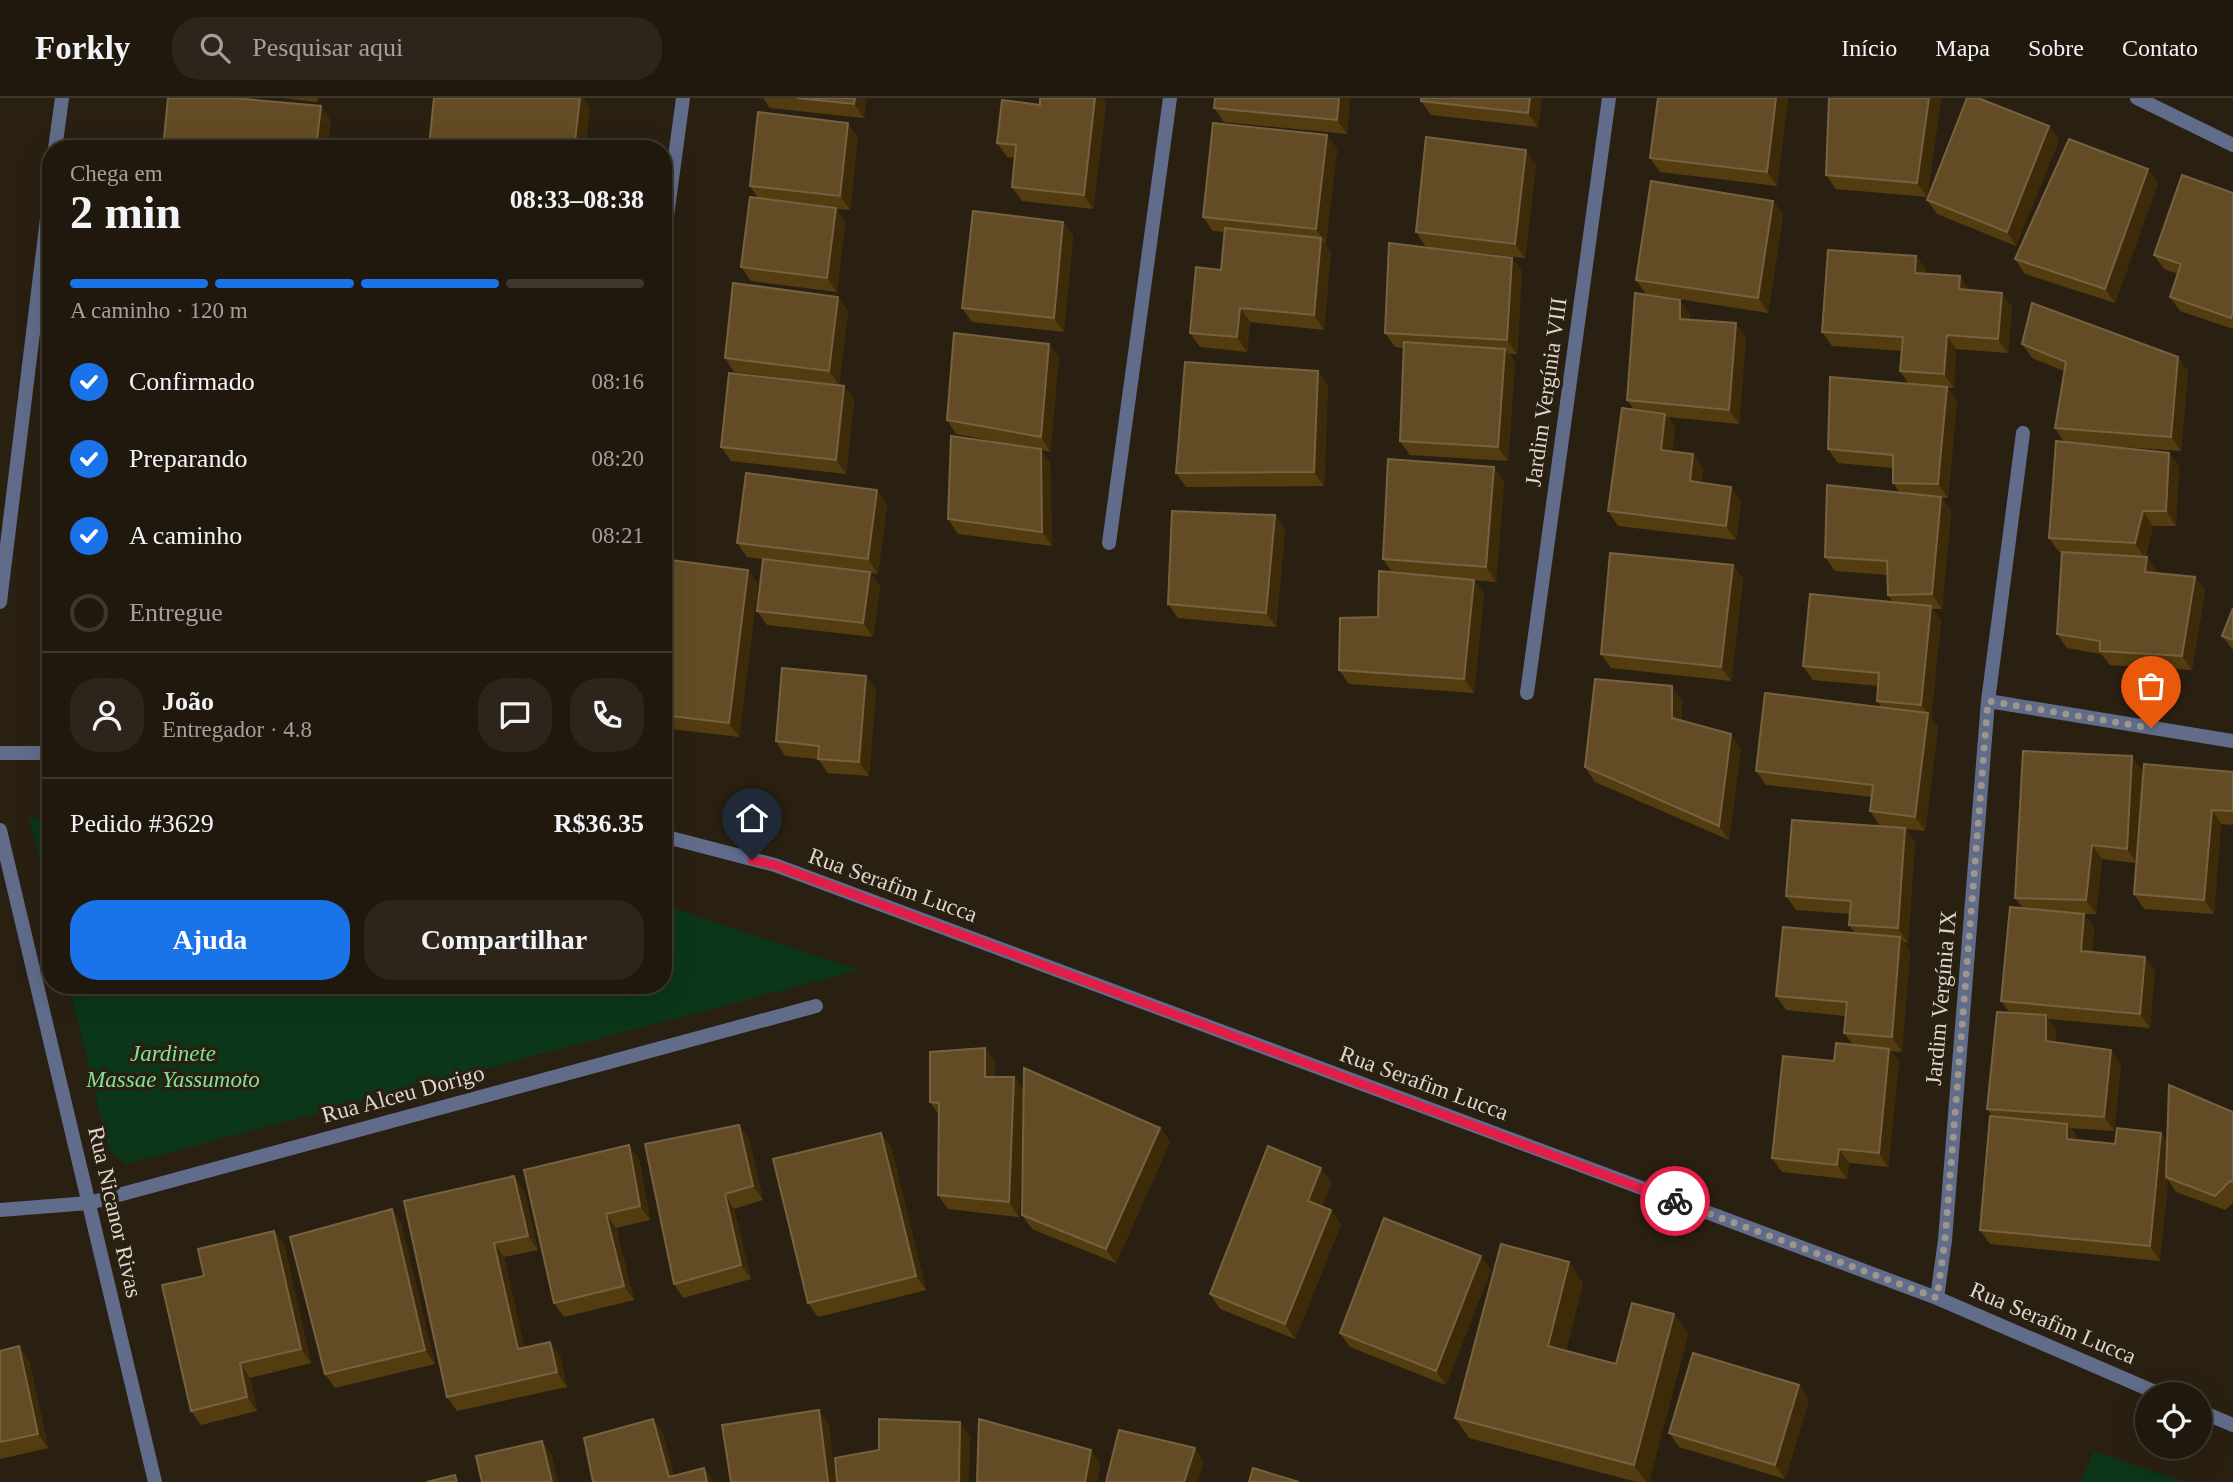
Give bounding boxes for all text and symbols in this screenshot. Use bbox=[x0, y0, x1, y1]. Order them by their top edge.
search box bbox=[172, 17, 662, 80]
icon: search bbox=[196, 29, 234, 67]
text: Forkly bbox=[35, 30, 130, 66]
text: Pesquisar aqui bbox=[252, 33, 403, 62]
text: Início bbox=[1841, 35, 1897, 61]
text: Mapa bbox=[1935, 35, 1990, 61]
text: Sobre bbox=[2028, 35, 2084, 61]
text: Contato bbox=[2122, 35, 2198, 61]
text: Chega em bbox=[70, 161, 163, 186]
text: 08:33–08:38 bbox=[510, 185, 644, 214]
text: 2 min bbox=[70, 187, 181, 238]
street label: Jardim Vergínia VIII bbox=[1520, 296, 1572, 488]
text: A caminho · 120 m bbox=[70, 298, 248, 323]
icon: check bbox=[70, 363, 108, 401]
text: Confirmado bbox=[129, 367, 255, 396]
text: 08:16 bbox=[592, 369, 644, 394]
icon: check bbox=[70, 440, 108, 478]
text: Preparando bbox=[129, 444, 247, 473]
text: 08:20 bbox=[592, 446, 644, 471]
icon: check bbox=[70, 517, 108, 555]
text: A caminho bbox=[129, 521, 242, 550]
text: 08:21 bbox=[592, 523, 644, 548]
text: Entregue bbox=[129, 598, 223, 627]
pin bbox=[2121, 656, 2181, 728]
icon: bag bbox=[2132, 667, 2170, 705]
button: person bbox=[70, 678, 144, 752]
button: chat bbox=[478, 678, 552, 752]
button: phone bbox=[570, 678, 644, 752]
text: João bbox=[162, 687, 214, 716]
text: Entregador · 4.8 bbox=[162, 717, 312, 742]
pin bbox=[722, 788, 782, 860]
icon: home bbox=[733, 799, 771, 837]
text: Pedido #3629 bbox=[70, 809, 214, 838]
text: R$36.35 bbox=[554, 809, 644, 838]
street label: Rua Serafim Lucca bbox=[805, 843, 981, 927]
button: Ajuda bbox=[70, 900, 350, 980]
button: Compartilhar bbox=[364, 900, 644, 980]
street label: Jardim Vergínia IX bbox=[1921, 909, 1961, 1086]
park label: Jardinete Massae Yassumoto bbox=[85, 1041, 260, 1092]
street label: Rua Serafim Lucca bbox=[1336, 1041, 1512, 1125]
street label: Rua Alceu Dorigo bbox=[319, 1060, 487, 1128]
street label: Rua Nicanor Rivas bbox=[83, 1124, 147, 1300]
courier bbox=[1640, 1166, 1710, 1236]
icon: bike bbox=[1656, 1182, 1694, 1220]
street label: Rua Serafim Lucca bbox=[1966, 1277, 2140, 1369]
map controls bbox=[2135, 1382, 2212, 1459]
button: locate bbox=[2135, 1382, 2212, 1459]

